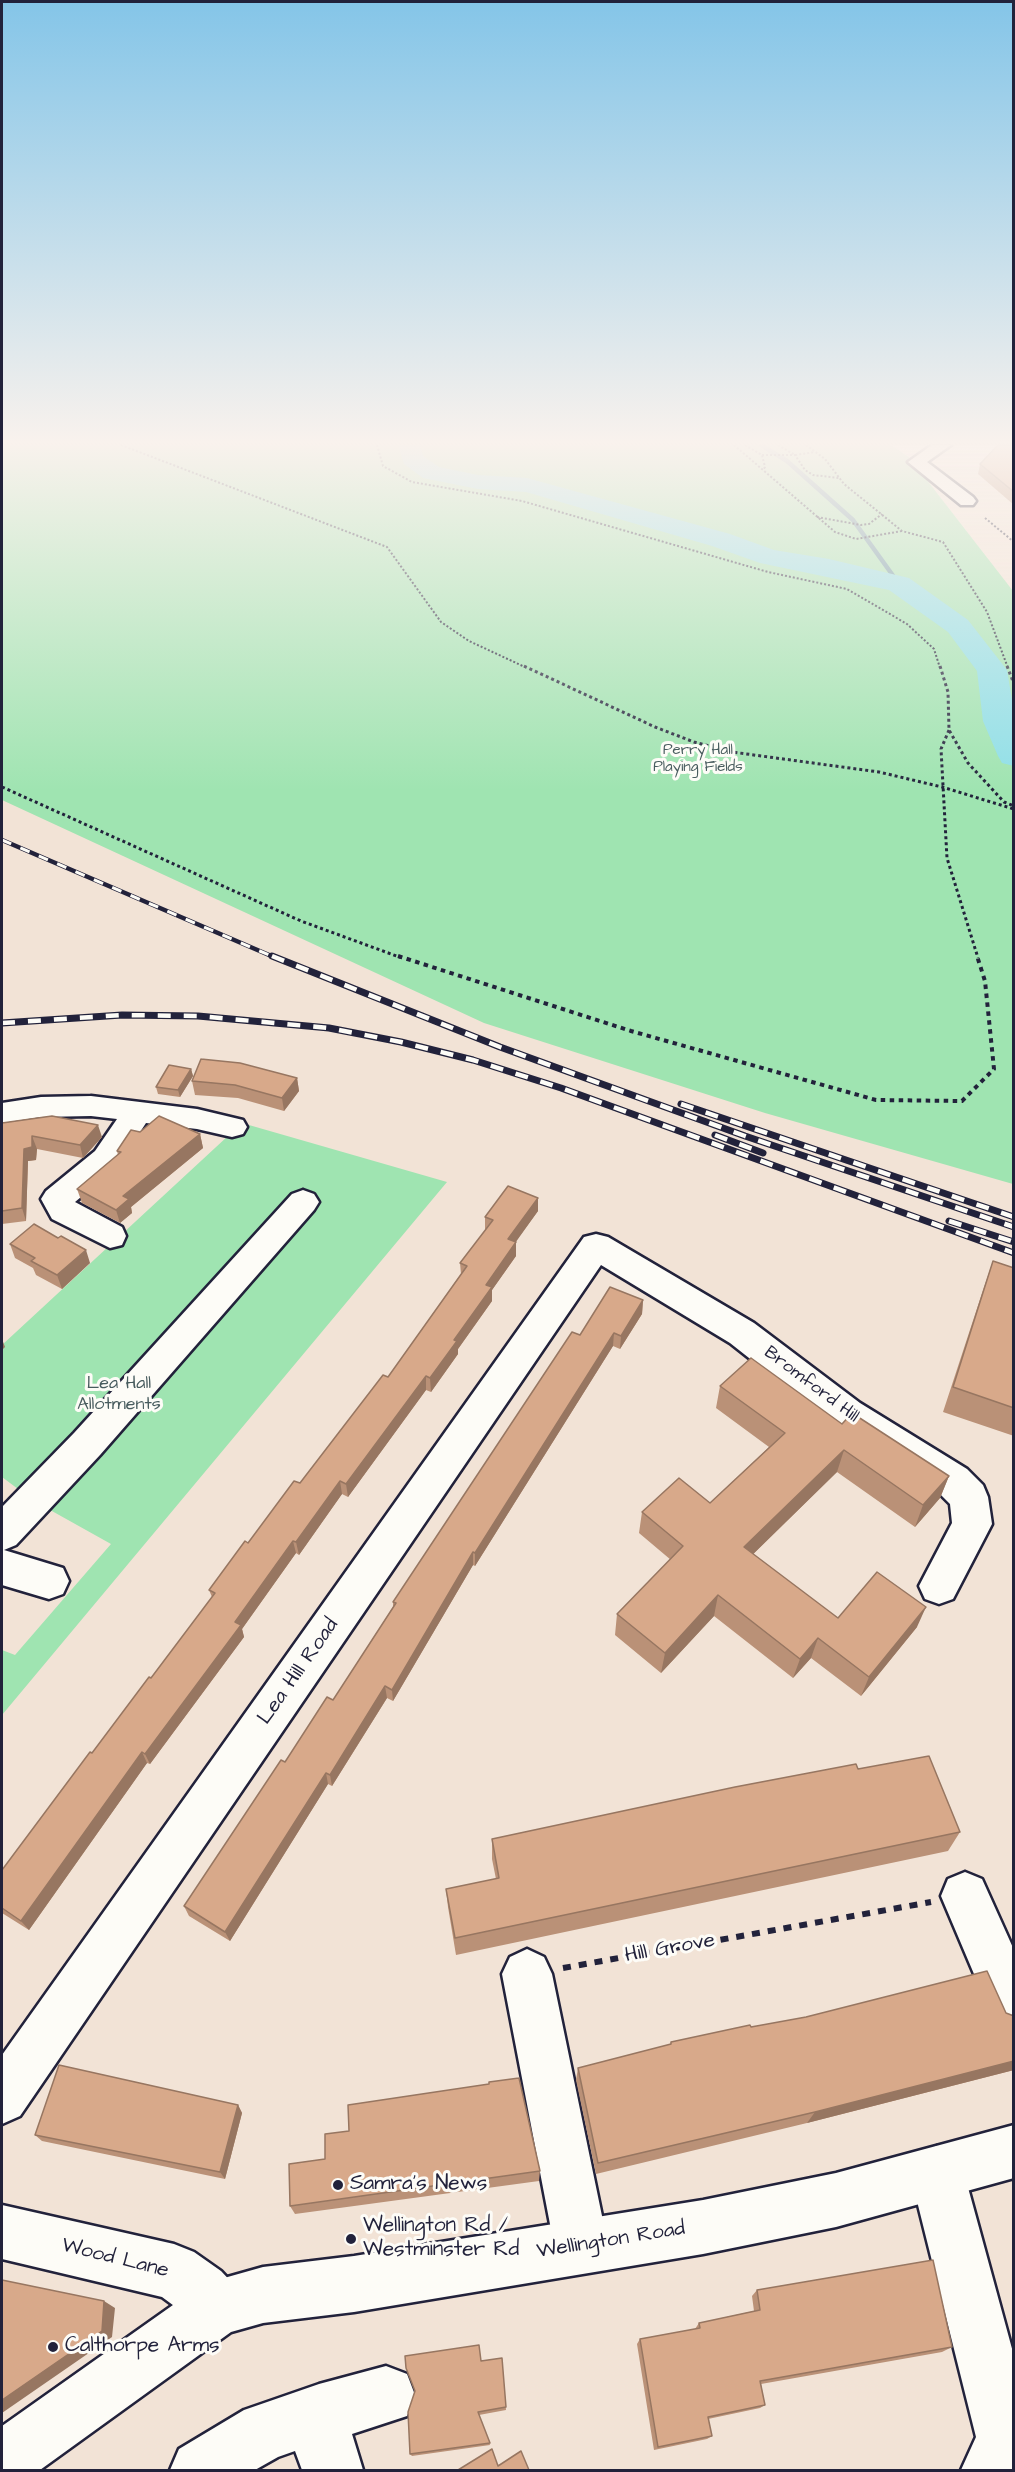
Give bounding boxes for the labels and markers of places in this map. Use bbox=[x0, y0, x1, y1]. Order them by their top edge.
place label: Samra's News bbox=[350, 2172, 487, 2198]
marker: Samra's News bbox=[331, 2178, 345, 2192]
place label: Wellington Rd / Westminster Rd bbox=[363, 2214, 519, 2264]
marker: Wellington Rd / Westminster Rd bbox=[344, 2232, 358, 2246]
place label: Calthorpe Arms bbox=[65, 2334, 220, 2360]
marker: Calthorpe Arms bbox=[46, 2340, 60, 2354]

